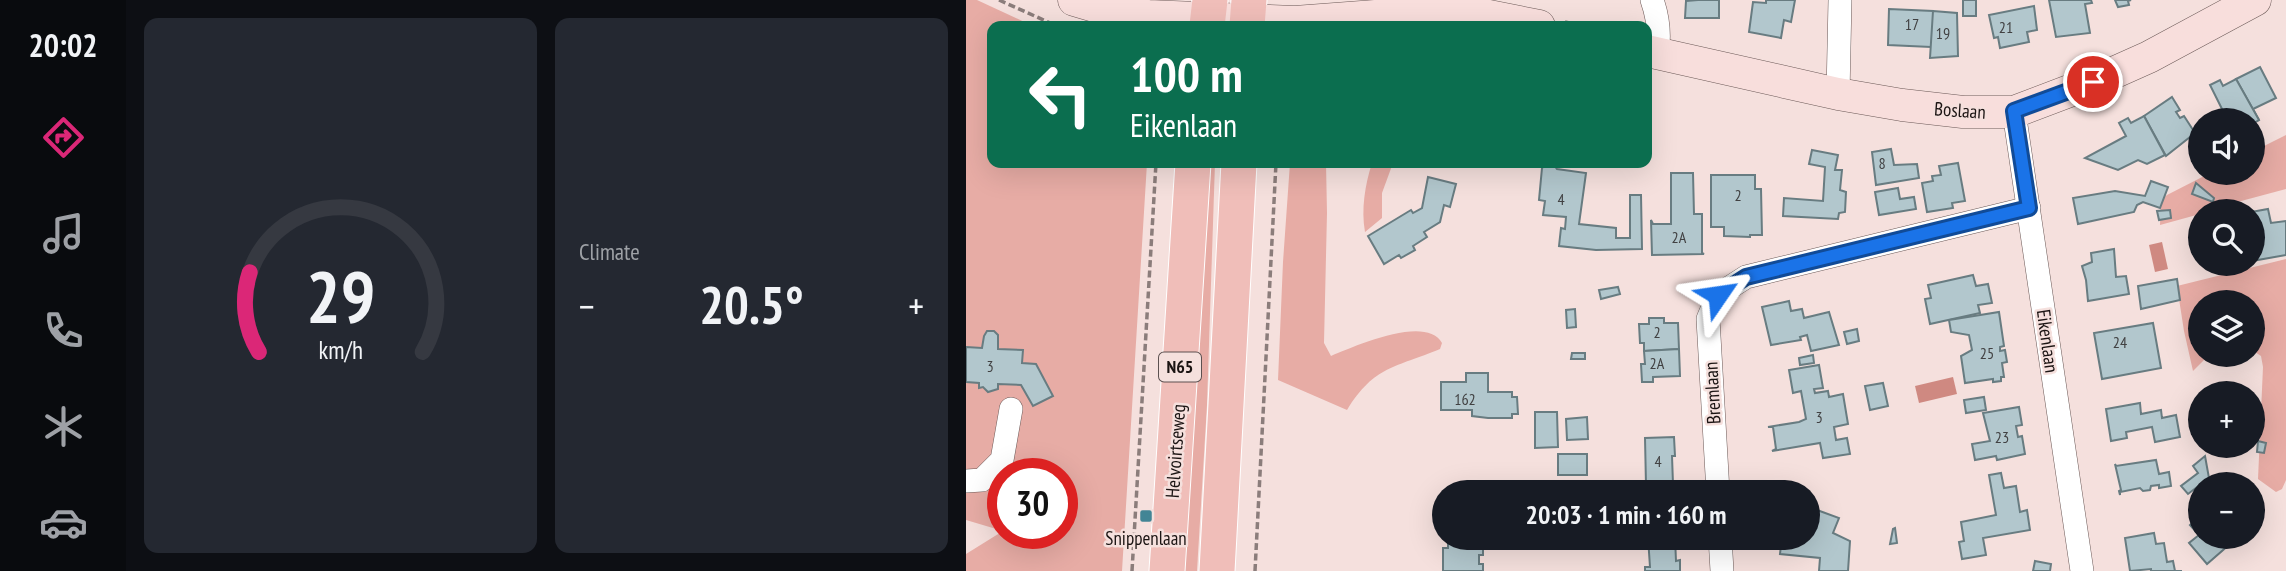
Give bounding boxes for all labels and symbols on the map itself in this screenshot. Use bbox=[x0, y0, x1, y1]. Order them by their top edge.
house number: 17 bbox=[1905, 14, 1919, 34]
house number: 21 bbox=[1999, 17, 2013, 37]
house number: 19 bbox=[1936, 23, 1950, 43]
pin bbox=[2063, 52, 2123, 112]
street label: Boslaan bbox=[1933, 96, 1987, 124]
house number: 8 bbox=[1878, 153, 1886, 173]
house number: 2 bbox=[1734, 185, 1742, 205]
house number: 4 bbox=[1557, 189, 1565, 209]
house number: 2A bbox=[1672, 227, 1687, 247]
position arrow bbox=[1681, 258, 1755, 332]
street label: Eikenlaan bbox=[2032, 308, 2064, 374]
house number: 2 bbox=[1653, 322, 1661, 342]
house number: 24 bbox=[2113, 332, 2127, 352]
house number: 25 bbox=[1980, 343, 1994, 363]
road number: N65 bbox=[1159, 352, 1201, 382]
house number: 2A bbox=[1650, 353, 1665, 373]
house number: 3 bbox=[986, 356, 994, 376]
street label: Bremlaan bbox=[1698, 361, 1726, 425]
house number: 162 bbox=[1454, 389, 1476, 409]
street label: Helvoirtseweg bbox=[1160, 403, 1190, 499]
house number: 3 bbox=[1815, 407, 1823, 427]
house number: 23 bbox=[1995, 427, 2009, 447]
house number: 4 bbox=[1654, 451, 1662, 471]
speed limit sign: 30 bbox=[987, 458, 1078, 549]
marker: Snippenlaan bbox=[1138, 508, 1154, 524]
place label: Snippenlaan bbox=[1105, 526, 1187, 550]

